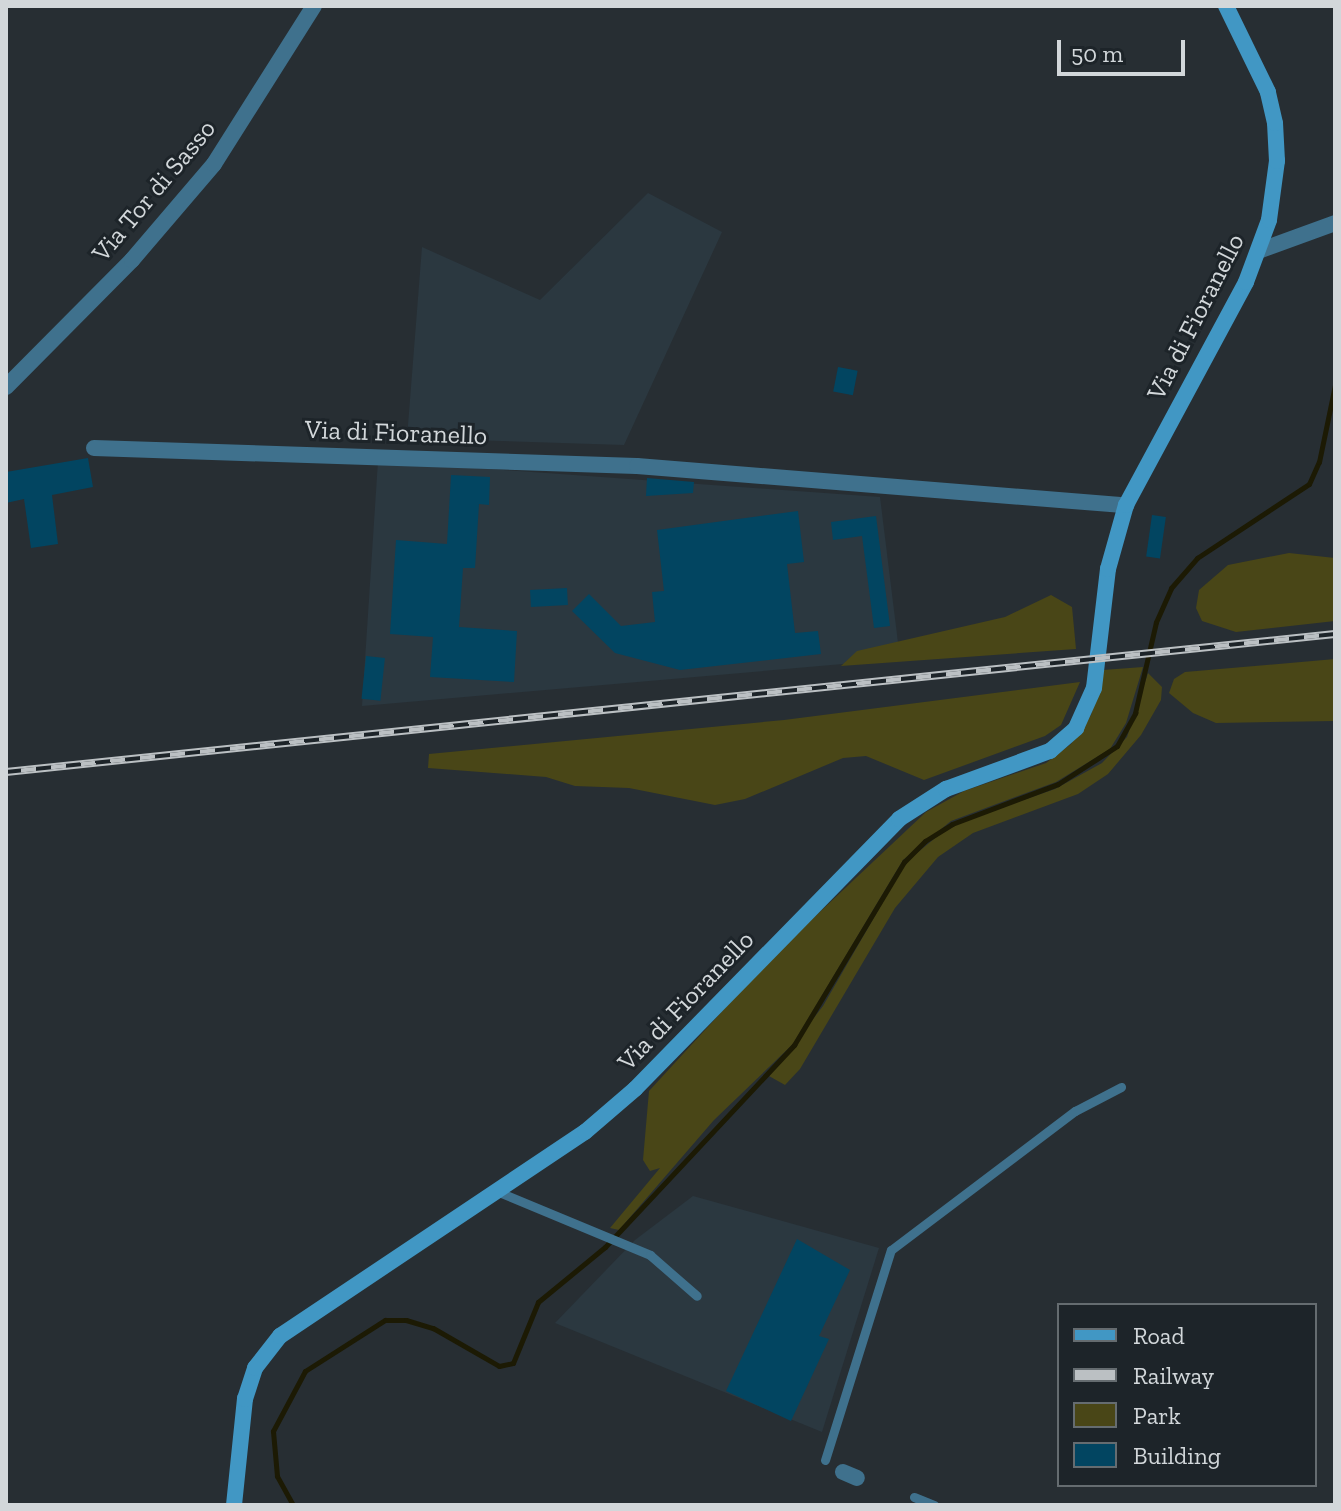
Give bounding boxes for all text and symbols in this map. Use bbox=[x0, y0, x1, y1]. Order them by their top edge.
scale bar bbox=[1061, 24, 1189, 74]
text: 50 m bbox=[1071, 39, 1123, 68]
street label: Via Tor di Sasso bbox=[85, 113, 223, 269]
street label: Via di Fioranello bbox=[1141, 229, 1251, 405]
street label: Via di Fioranello bbox=[304, 414, 488, 452]
street label: Via di Fioranello bbox=[611, 925, 761, 1077]
legend bbox=[1057, 1303, 1317, 1487]
text: Road bbox=[1133, 1321, 1185, 1350]
text: Railway bbox=[1133, 1361, 1214, 1390]
text: Park bbox=[1133, 1401, 1181, 1430]
text: Building bbox=[1133, 1441, 1221, 1470]

